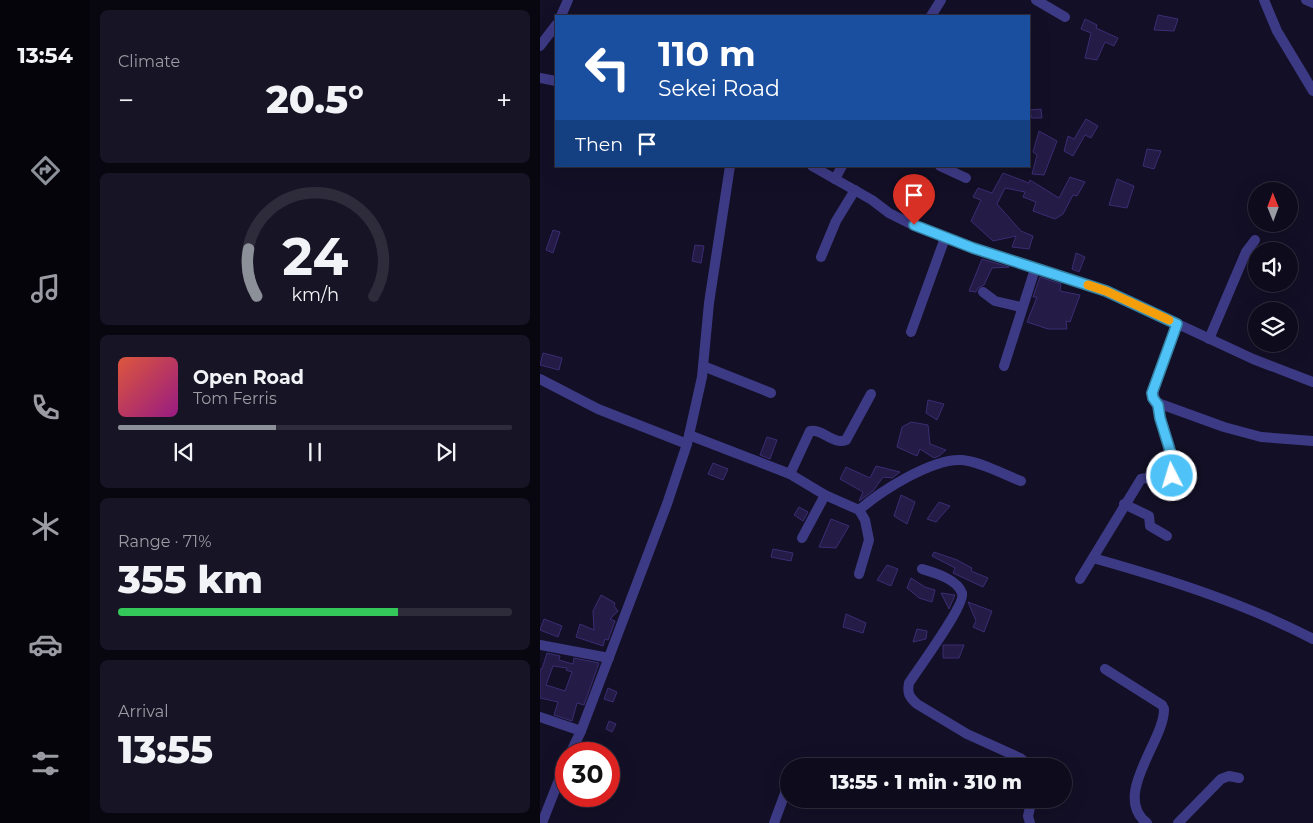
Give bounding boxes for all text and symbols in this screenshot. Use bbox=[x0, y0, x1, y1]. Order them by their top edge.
text: 110 m bbox=[658, 32, 756, 75]
icon: left bbox=[575, 35, 640, 100]
text: 13:54 bbox=[17, 42, 73, 69]
text: Climate bbox=[118, 52, 180, 71]
text: Sekei Road bbox=[658, 75, 780, 102]
text: 20.5° bbox=[266, 76, 364, 123]
text: − bbox=[118, 83, 134, 117]
text: + bbox=[496, 83, 512, 117]
icon: arrive bbox=[633, 130, 661, 158]
text: Then bbox=[575, 133, 623, 156]
icon: directions bbox=[28, 153, 63, 188]
pin bbox=[893, 174, 935, 225]
icon: arrive bbox=[900, 181, 928, 209]
north arrow bbox=[1248, 182, 1298, 232]
map controls bbox=[1248, 182, 1298, 352]
text: 24 bbox=[282, 225, 348, 288]
button: sound bbox=[1248, 242, 1298, 292]
icon: music bbox=[28, 271, 63, 306]
text: km/h bbox=[291, 284, 339, 305]
button: layers bbox=[1248, 302, 1298, 352]
text: Open Road bbox=[193, 366, 304, 389]
text: Tom Ferris bbox=[193, 389, 277, 408]
icon: phone bbox=[28, 390, 63, 425]
icon: previous bbox=[170, 438, 198, 466]
icon: pause bbox=[301, 438, 329, 466]
icon: next bbox=[432, 438, 460, 466]
position arrow bbox=[1145, 449, 1197, 501]
icon: climate bbox=[28, 509, 63, 544]
text: Range · 71% bbox=[118, 532, 211, 551]
text: 355 km bbox=[118, 556, 263, 603]
icon: car bbox=[28, 627, 63, 662]
text: Arrival bbox=[118, 702, 168, 721]
text: 13:55 bbox=[118, 726, 213, 773]
speed limit sign: 30 bbox=[555, 742, 620, 807]
icon: filters bbox=[28, 746, 63, 781]
text: 13:55 · 1 min · 310 m bbox=[830, 771, 1022, 794]

